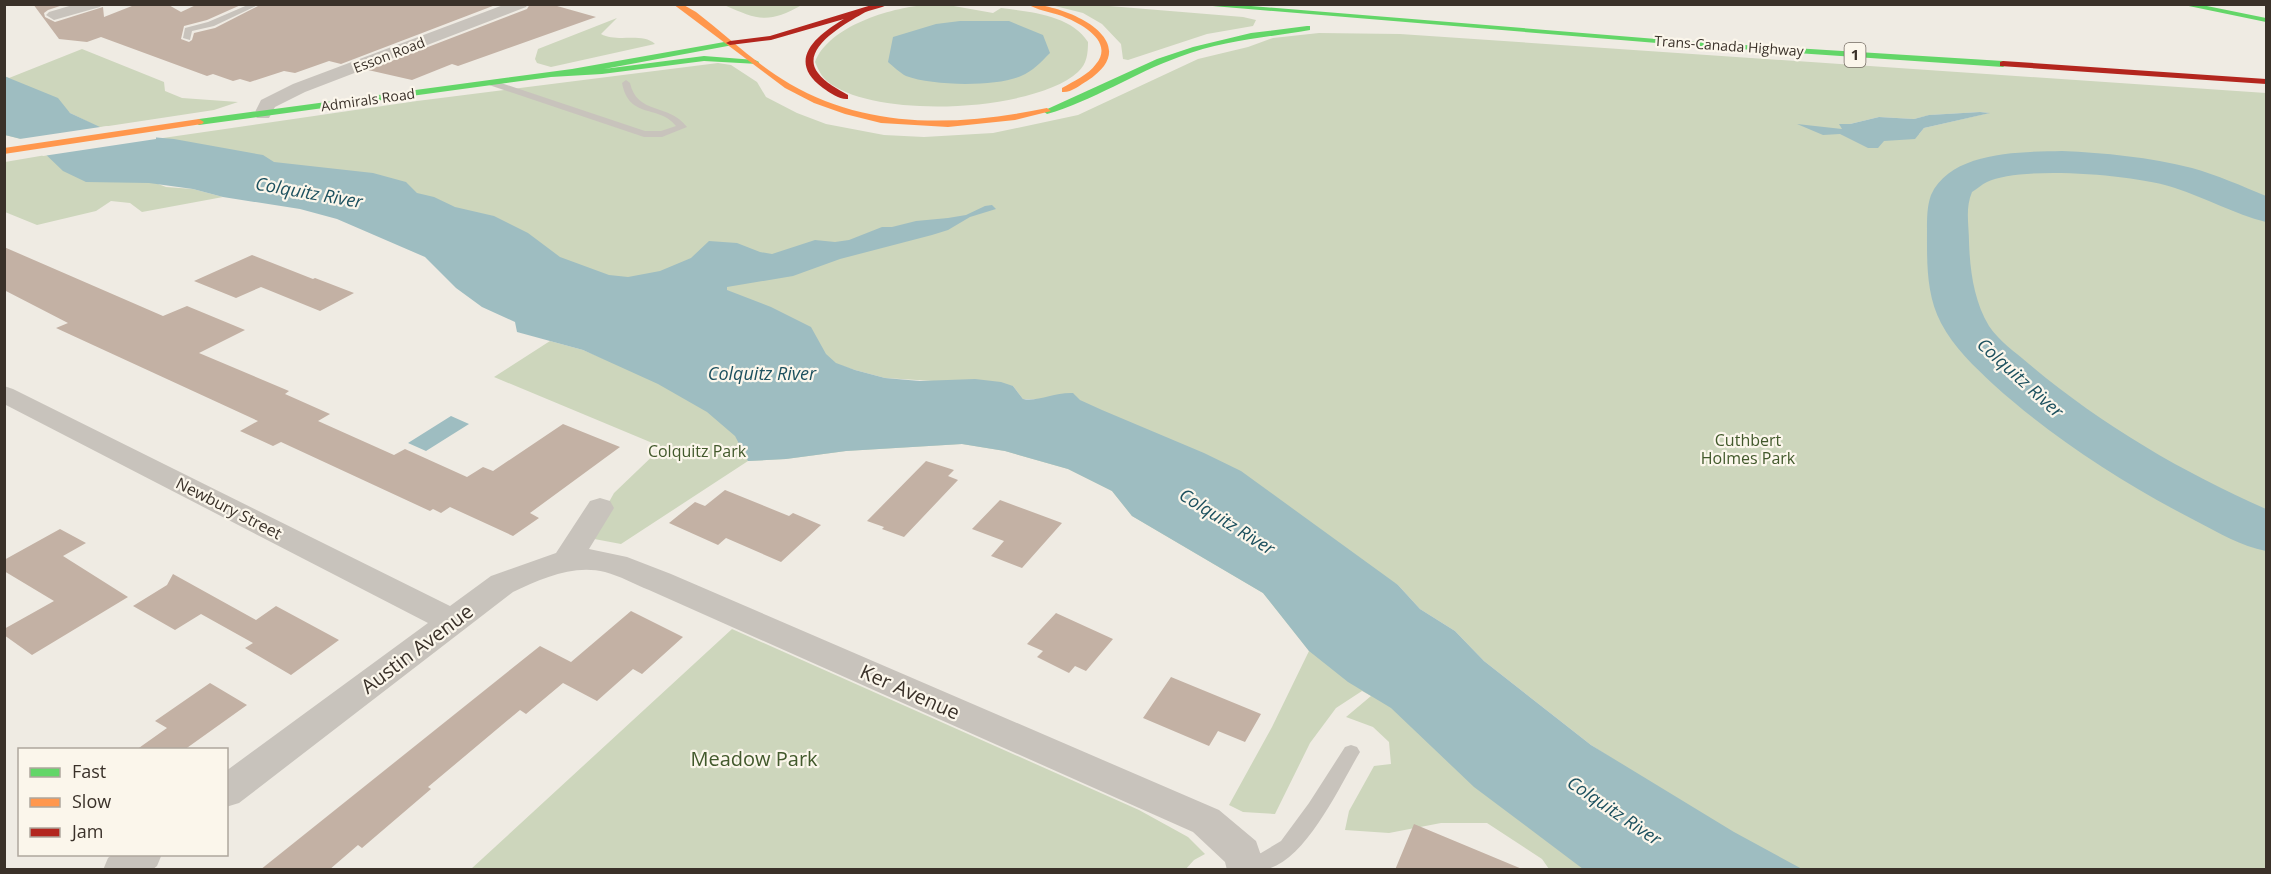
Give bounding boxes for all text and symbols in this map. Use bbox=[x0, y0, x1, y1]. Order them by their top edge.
street label: Trans-Canada Highway bbox=[1654, 31, 1805, 60]
street label: Esson Road bbox=[350, 32, 427, 77]
road number: 1 bbox=[1844, 43, 1866, 67]
street label: Admirals Road bbox=[320, 84, 416, 116]
water label: Colquitz River bbox=[254, 171, 365, 213]
water label: Colquitz River bbox=[1972, 332, 2070, 423]
water label: Colquitz River bbox=[708, 361, 817, 385]
park label: Cuthbert Holmes Park bbox=[1701, 429, 1796, 469]
park label: Colquitz Park bbox=[648, 440, 747, 462]
street label: Newbury Street bbox=[172, 472, 286, 544]
water label: Colquitz River bbox=[1175, 482, 1281, 561]
street label: Austin Avenue bbox=[355, 598, 478, 700]
street label: Ker Avenue bbox=[856, 658, 964, 726]
park label: Meadow Park bbox=[690, 745, 818, 772]
legend bbox=[18, 748, 228, 856]
text: Fast bbox=[72, 759, 106, 783]
water label: Colquitz River bbox=[1563, 770, 1667, 851]
text: Slow bbox=[72, 789, 111, 813]
text: Jam bbox=[70, 819, 104, 843]

